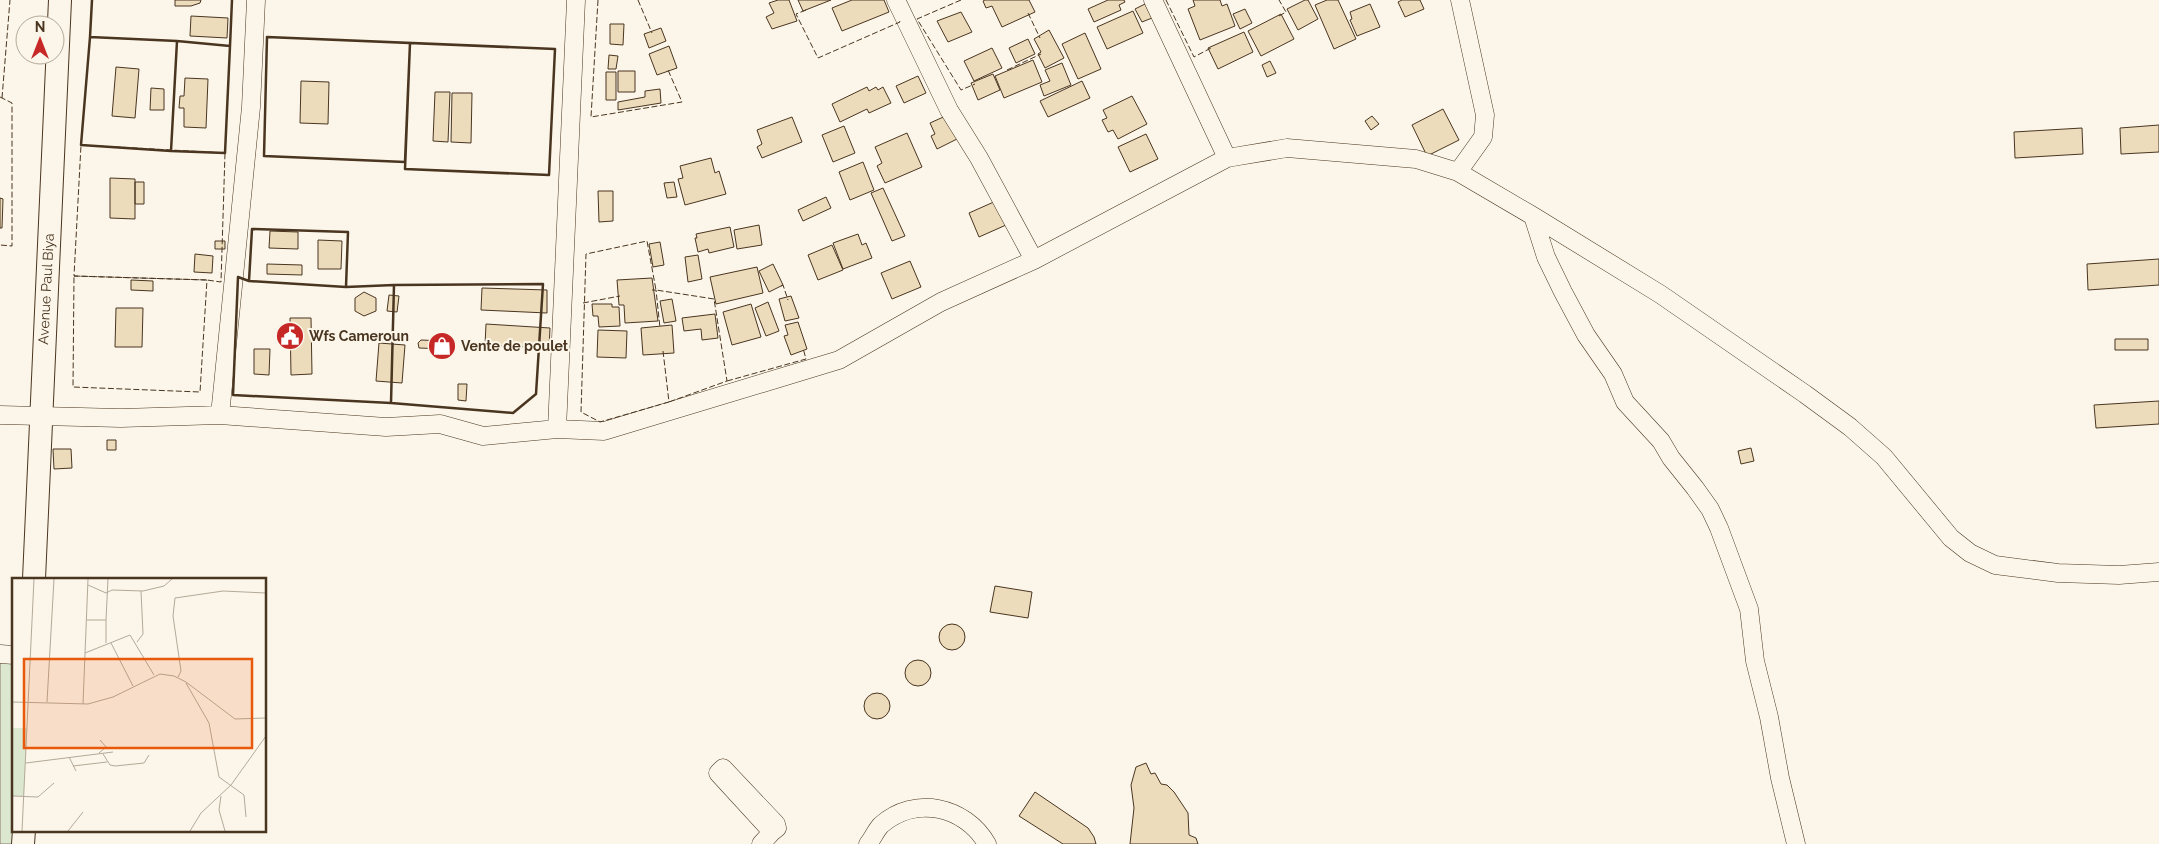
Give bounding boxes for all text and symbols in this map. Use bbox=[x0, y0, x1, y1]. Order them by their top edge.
north arrow bbox=[15, 15, 65, 65]
text: N bbox=[35, 19, 45, 35]
street label: Avenue Paul Biya bbox=[35, 233, 57, 345]
public building icon: Wfs Cameroun bbox=[275, 321, 305, 351]
place label: Wfs Cameroun bbox=[309, 328, 409, 344]
shop icon: Vente de poulet bbox=[427, 331, 457, 361]
place label: Vente de poulet bbox=[461, 338, 569, 354]
inset map bbox=[12, 578, 266, 832]

